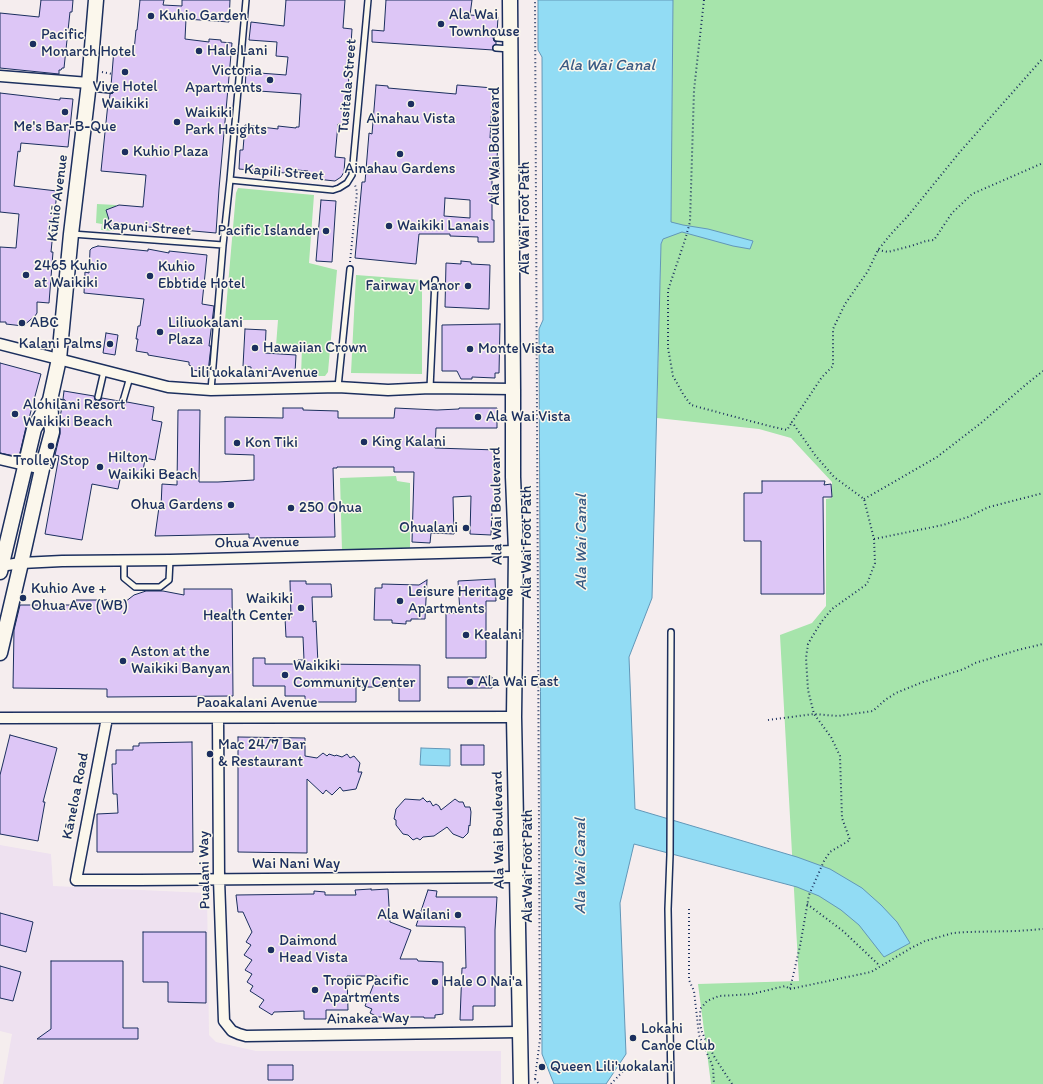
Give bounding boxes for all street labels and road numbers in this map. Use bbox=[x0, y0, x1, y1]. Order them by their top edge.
street label: Tusitala Street bbox=[335, 38, 361, 134]
street label: Ala Wai Boulevard bbox=[486, 87, 504, 205]
street label: Kūhiō Avenue bbox=[44, 153, 72, 243]
street label: Kapili Street bbox=[243, 161, 325, 185]
street label: Ala Wai Foot Path bbox=[516, 161, 534, 275]
street label: Kapuni Street bbox=[102, 216, 192, 240]
street label: Liliʻuokalani Avenue bbox=[190, 364, 318, 382]
street label: Ala Wai Boulevard bbox=[487, 447, 507, 565]
street label: Ala Wai Foot Path bbox=[518, 485, 536, 599]
street label: Ohua Avenue bbox=[214, 533, 300, 553]
street label: Paoakalani Avenue bbox=[196, 694, 318, 712]
street label: Kāneloa Road bbox=[59, 751, 93, 841]
street label: Ala Wai Boulevard bbox=[489, 771, 509, 889]
street label: Ala Wai Foot Path bbox=[519, 809, 537, 923]
street label: Pualani Way bbox=[195, 831, 215, 909]
street label: Wai Nani Way bbox=[252, 855, 340, 873]
street label: Ainakea Way bbox=[327, 1009, 409, 1029]

